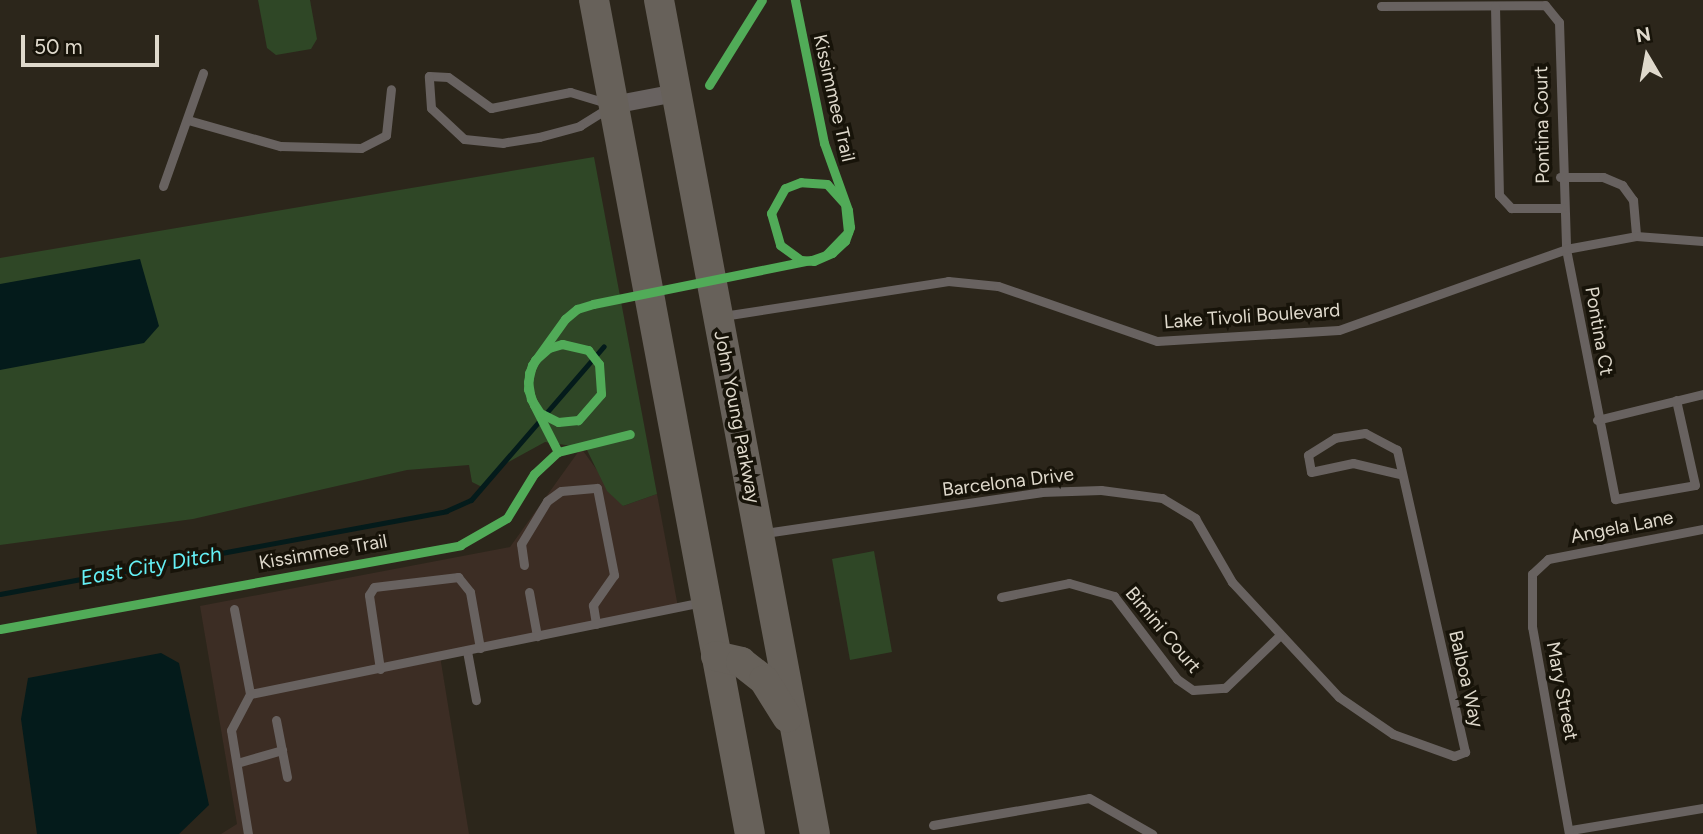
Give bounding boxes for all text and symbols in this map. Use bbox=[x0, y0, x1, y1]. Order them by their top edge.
scale bar bbox=[24, 21, 163, 65]
north arrow bbox=[1612, 21, 1682, 91]
text: N bbox=[1634, 22, 1652, 47]
street label: Kissimmee Trail bbox=[808, 32, 860, 164]
text: 50 m bbox=[34, 34, 83, 59]
street label: Pontina Court bbox=[1530, 66, 1554, 184]
street label: Pontina Ct bbox=[1580, 285, 1618, 377]
street label: Lake Tivoli Boulevard bbox=[1163, 298, 1341, 334]
street label: John Young Parkway bbox=[709, 329, 765, 505]
street label: Barcelona Drive bbox=[941, 463, 1075, 501]
street label: Angela Lane bbox=[1569, 506, 1675, 548]
street label: Kissimmee Trail bbox=[257, 529, 389, 575]
water label: East City Ditch bbox=[78, 541, 224, 591]
street label: Bimini Court bbox=[1120, 582, 1206, 678]
street label: Balboa Way bbox=[1444, 628, 1488, 730]
street label: Mary Street bbox=[1541, 640, 1583, 742]

